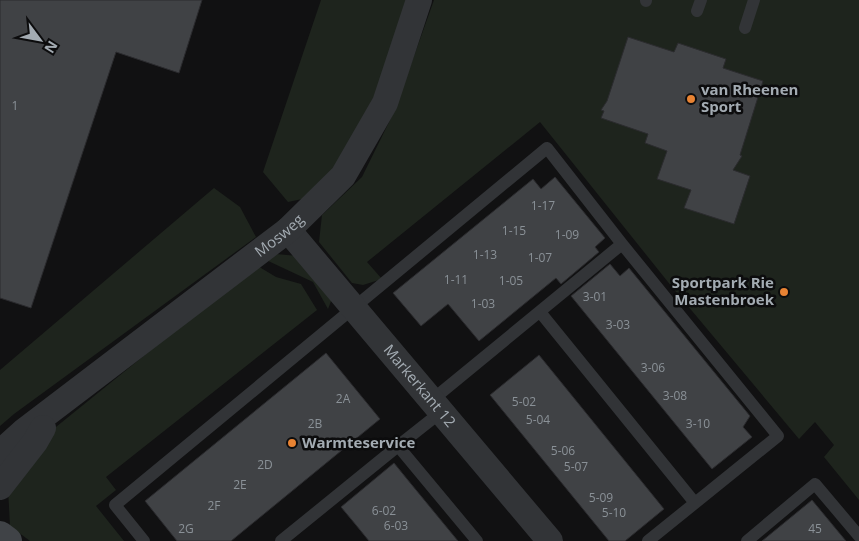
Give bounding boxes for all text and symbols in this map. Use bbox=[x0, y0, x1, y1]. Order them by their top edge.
north arrow bbox=[15, 15, 65, 65]
text: N bbox=[40, 37, 63, 57]
place label: van Rheenen Sport bbox=[701, 79, 798, 116]
marker: van Rheenen Sport bbox=[685, 93, 697, 105]
house number: 1 bbox=[12, 97, 18, 114]
house number: 1-17 bbox=[531, 197, 555, 214]
street label: Mosweg bbox=[250, 209, 308, 261]
house number: 1-15 bbox=[502, 222, 526, 239]
house number: 1-09 bbox=[555, 226, 579, 243]
house number: 1-13 bbox=[473, 246, 497, 263]
house number: 1-07 bbox=[528, 249, 552, 266]
house number: 1-11 bbox=[444, 271, 468, 288]
house number: 1-05 bbox=[499, 272, 523, 289]
place label: Sportpark Rie Mastenbroek bbox=[672, 272, 775, 309]
marker: Sportpark Rie Mastenbroek bbox=[778, 286, 790, 298]
house number: 3-01 bbox=[583, 288, 607, 305]
house number: 1-03 bbox=[471, 295, 495, 312]
house number: 3-03 bbox=[606, 316, 630, 333]
street label: Markerkant 12 bbox=[380, 340, 461, 431]
house number: 3-06 bbox=[641, 359, 665, 376]
house number: 3-08 bbox=[663, 387, 687, 404]
house number: 2A bbox=[336, 390, 351, 407]
house number: 5-02 bbox=[512, 393, 536, 410]
house number: 5-04 bbox=[526, 411, 550, 428]
house number: 2B bbox=[308, 415, 323, 432]
house number: 3-10 bbox=[686, 415, 710, 432]
place label: Warmteservice bbox=[302, 432, 415, 452]
marker: Warmteservice bbox=[286, 437, 298, 449]
house number: 5-06 bbox=[551, 442, 575, 459]
house number: 2D bbox=[257, 456, 273, 473]
house number: 5-07 bbox=[564, 458, 588, 475]
house number: 2E bbox=[233, 476, 247, 493]
house number: 5-09 bbox=[589, 489, 613, 506]
house number: 2F bbox=[207, 497, 221, 514]
house number: 6-02 bbox=[372, 502, 396, 519]
house number: 5-10 bbox=[602, 504, 626, 521]
house number: 6-03 bbox=[384, 517, 408, 534]
house number: 2G bbox=[178, 520, 194, 537]
house number: 45 bbox=[808, 520, 822, 537]

